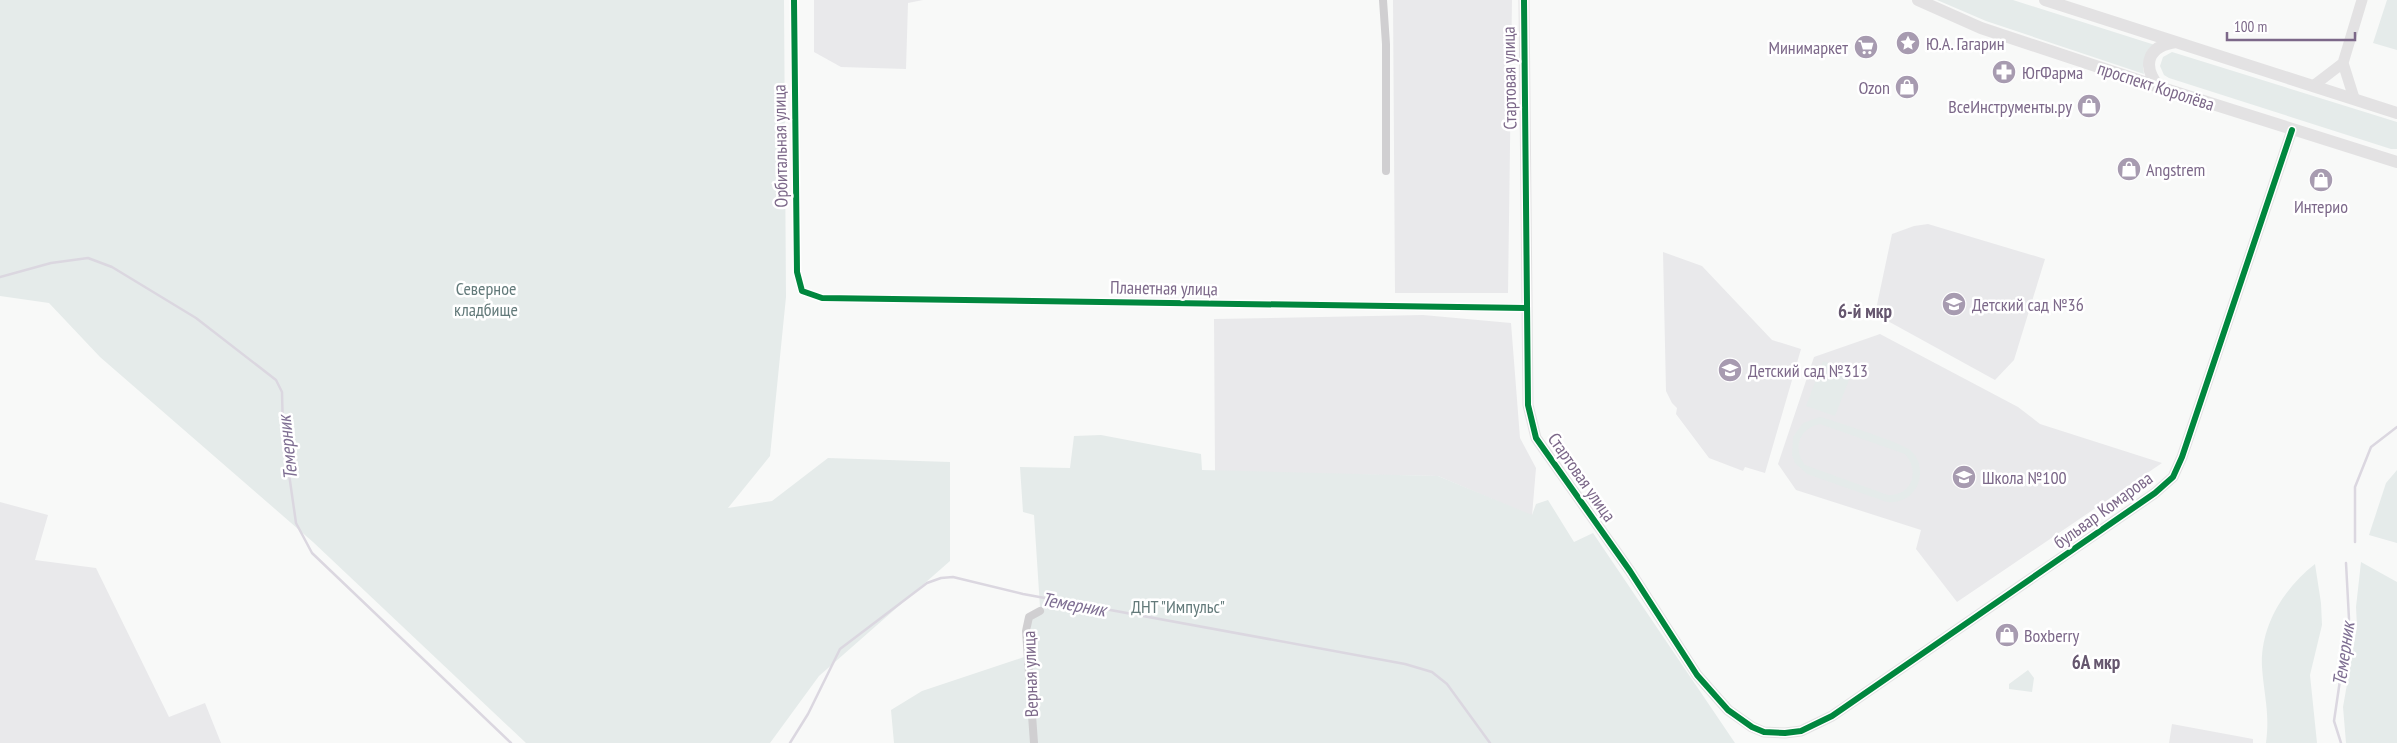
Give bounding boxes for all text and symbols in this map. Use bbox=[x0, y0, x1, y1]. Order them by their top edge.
scale bar bbox=[2227, 10, 2354, 42]
text: 100 m bbox=[2234, 17, 2267, 36]
street label: Стартовая улица bbox=[1497, 26, 1521, 130]
place icon: Ю.А. Гагарин bbox=[1895, 30, 1921, 56]
place label: Ю.А. Гагарин bbox=[1926, 32, 2005, 55]
supermarket icon: Минимаркет bbox=[1853, 34, 1879, 60]
place label: Минимаркет bbox=[1768, 36, 1848, 59]
street label: проспект Королёва bbox=[2095, 56, 2217, 116]
pharmacy icon: ЮгФарма bbox=[1991, 59, 2017, 85]
place label: ЮгФарма bbox=[2022, 61, 2083, 84]
shop icon: Ozon bbox=[1894, 74, 1920, 100]
place label: Ozon bbox=[1858, 76, 1890, 99]
street label: Орбитальная улица bbox=[767, 84, 793, 208]
shop icon: ВсеИнструменты.ру bbox=[2076, 93, 2102, 119]
place label: ВсеИнструменты.ру bbox=[1948, 95, 2072, 118]
shop icon: Angstrem bbox=[2116, 156, 2142, 182]
place label: Angstrem bbox=[2146, 158, 2205, 181]
shop icon: Интерио bbox=[2308, 167, 2334, 193]
place label: Интерио bbox=[2294, 195, 2348, 218]
street label: Планетная улица bbox=[1110, 276, 1218, 300]
park label: Северное кладбище bbox=[454, 277, 518, 321]
school or university icon: Детский сад №36 bbox=[1941, 291, 1967, 317]
place label: Детский сад №36 bbox=[1972, 293, 2084, 316]
district label: 6-й мкр bbox=[1838, 299, 1893, 323]
school or university icon: Детский сад №313 bbox=[1717, 357, 1743, 383]
place label: Детский сад №313 bbox=[1748, 359, 1868, 382]
water label: Темерник bbox=[271, 412, 302, 481]
street label: Стартовая улица bbox=[1543, 428, 1621, 526]
school or university icon: Школа №100 bbox=[1951, 464, 1977, 490]
place label: Школа №100 bbox=[1982, 466, 2067, 489]
street label: бульвар Комарова bbox=[2049, 466, 2157, 554]
water label: Темерник bbox=[1040, 587, 1110, 622]
park label: ДНТ "Импульс" bbox=[1131, 595, 1225, 618]
water label: Темерник bbox=[2327, 618, 2360, 688]
shop icon: Boxberry bbox=[1994, 622, 2020, 648]
place label: Boxberry bbox=[2024, 624, 2079, 647]
street label: Верная улица bbox=[1017, 630, 1043, 718]
district label: 6А мкр bbox=[2072, 650, 2121, 674]

